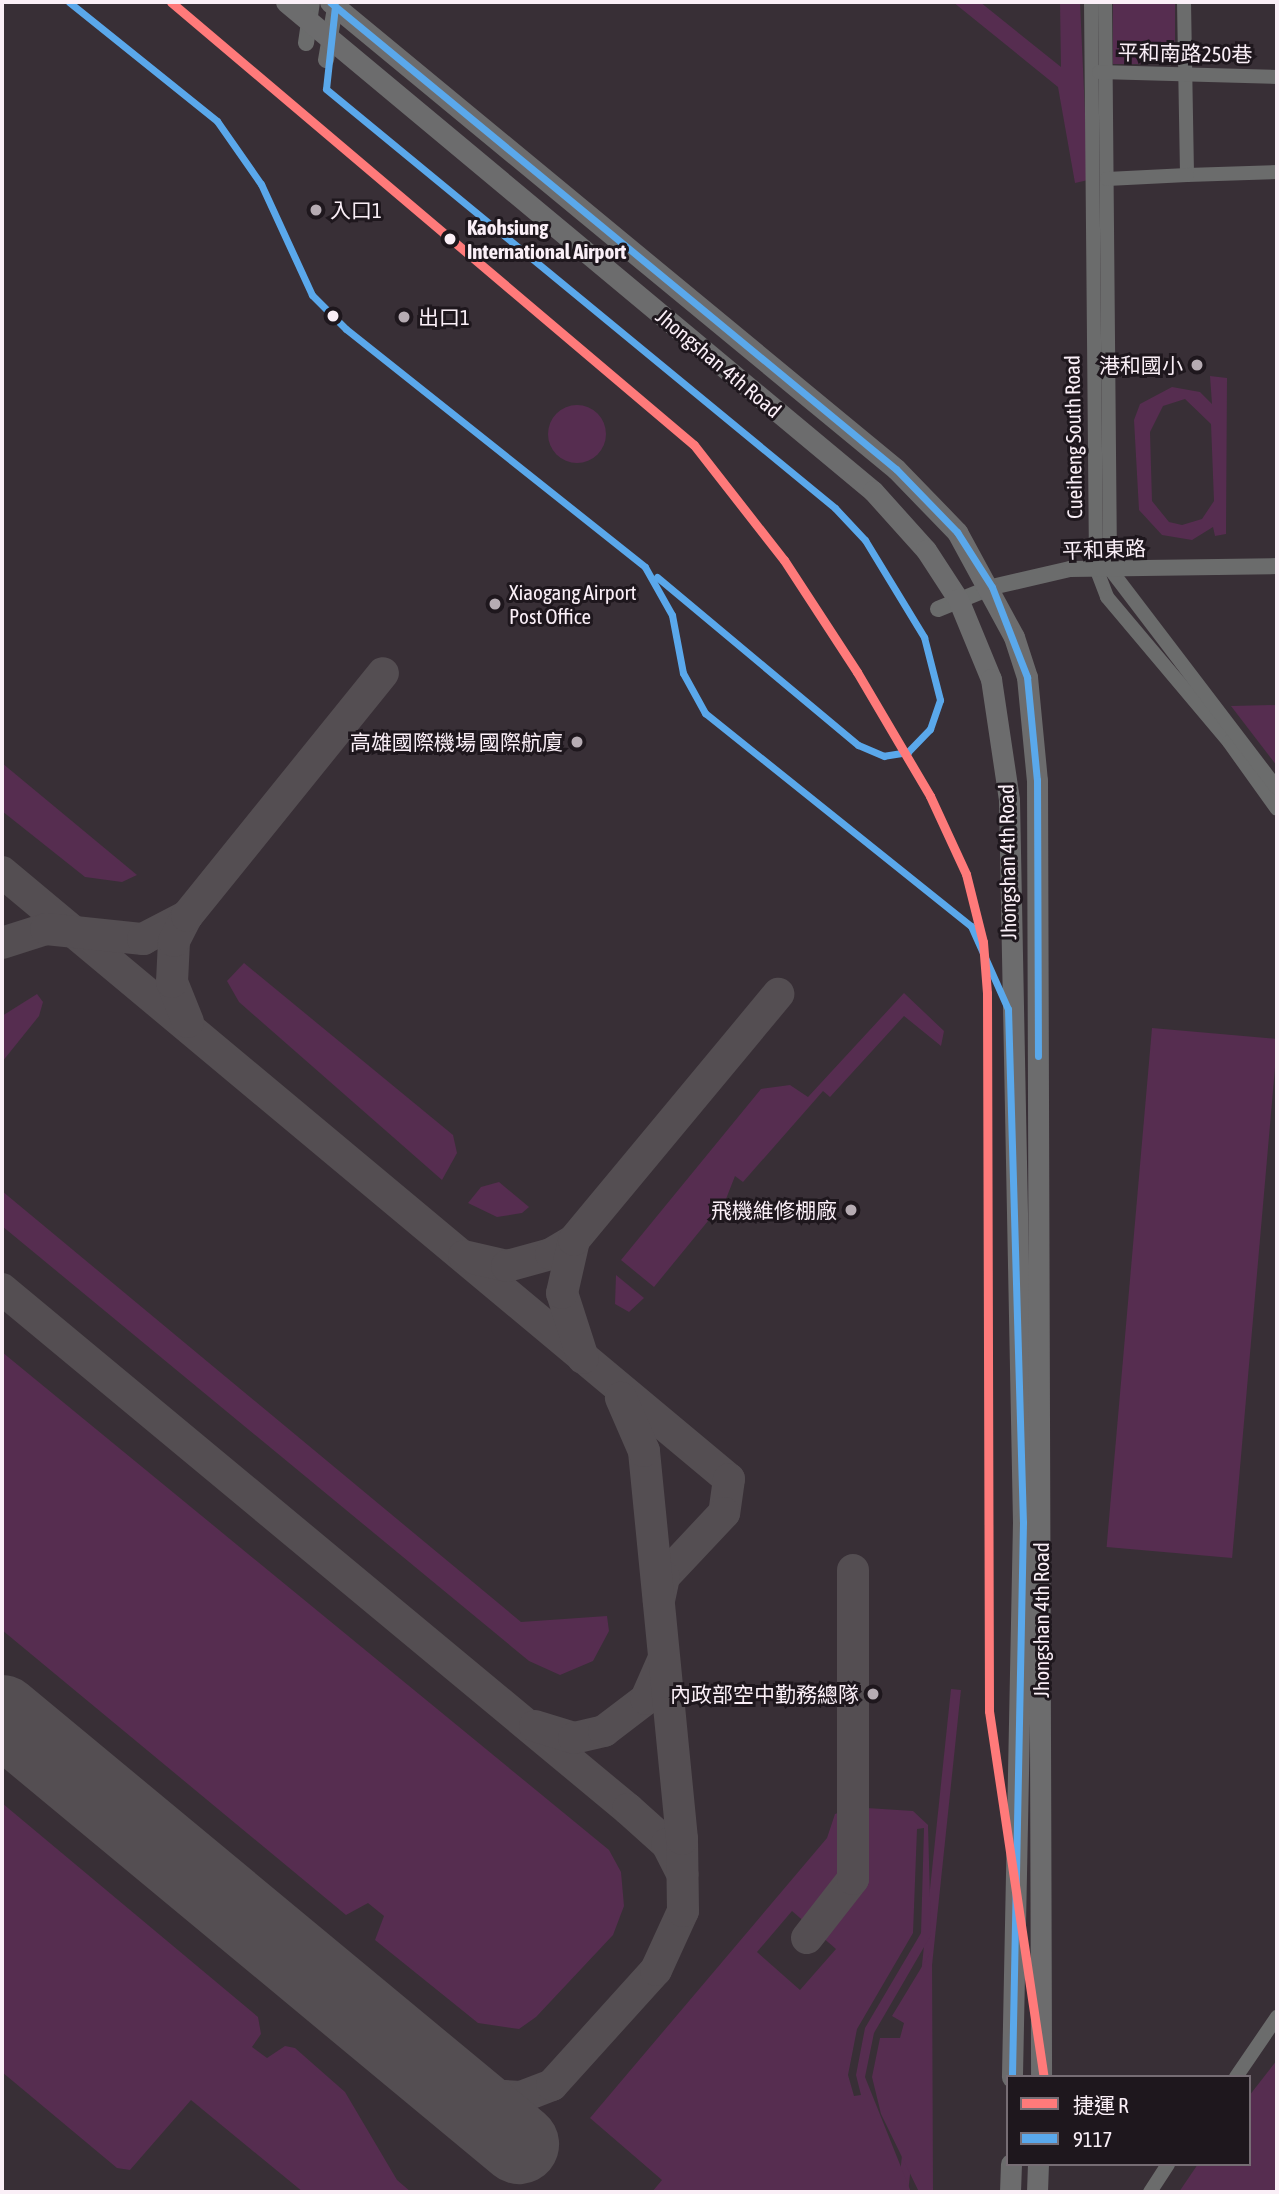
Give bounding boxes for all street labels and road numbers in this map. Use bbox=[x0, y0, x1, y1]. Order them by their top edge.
street label: 平和南路250巷 bbox=[1117, 39, 1253, 67]
street label: Jhongshan 4th Road bbox=[651, 303, 787, 423]
street label: Cueiheng South Road bbox=[1059, 355, 1087, 519]
street label: 平和東路 bbox=[1062, 535, 1146, 563]
street label: Jhongshan 4th Road bbox=[993, 784, 1021, 940]
street label: Jhongshan 4th Road bbox=[1028, 1542, 1054, 1698]

